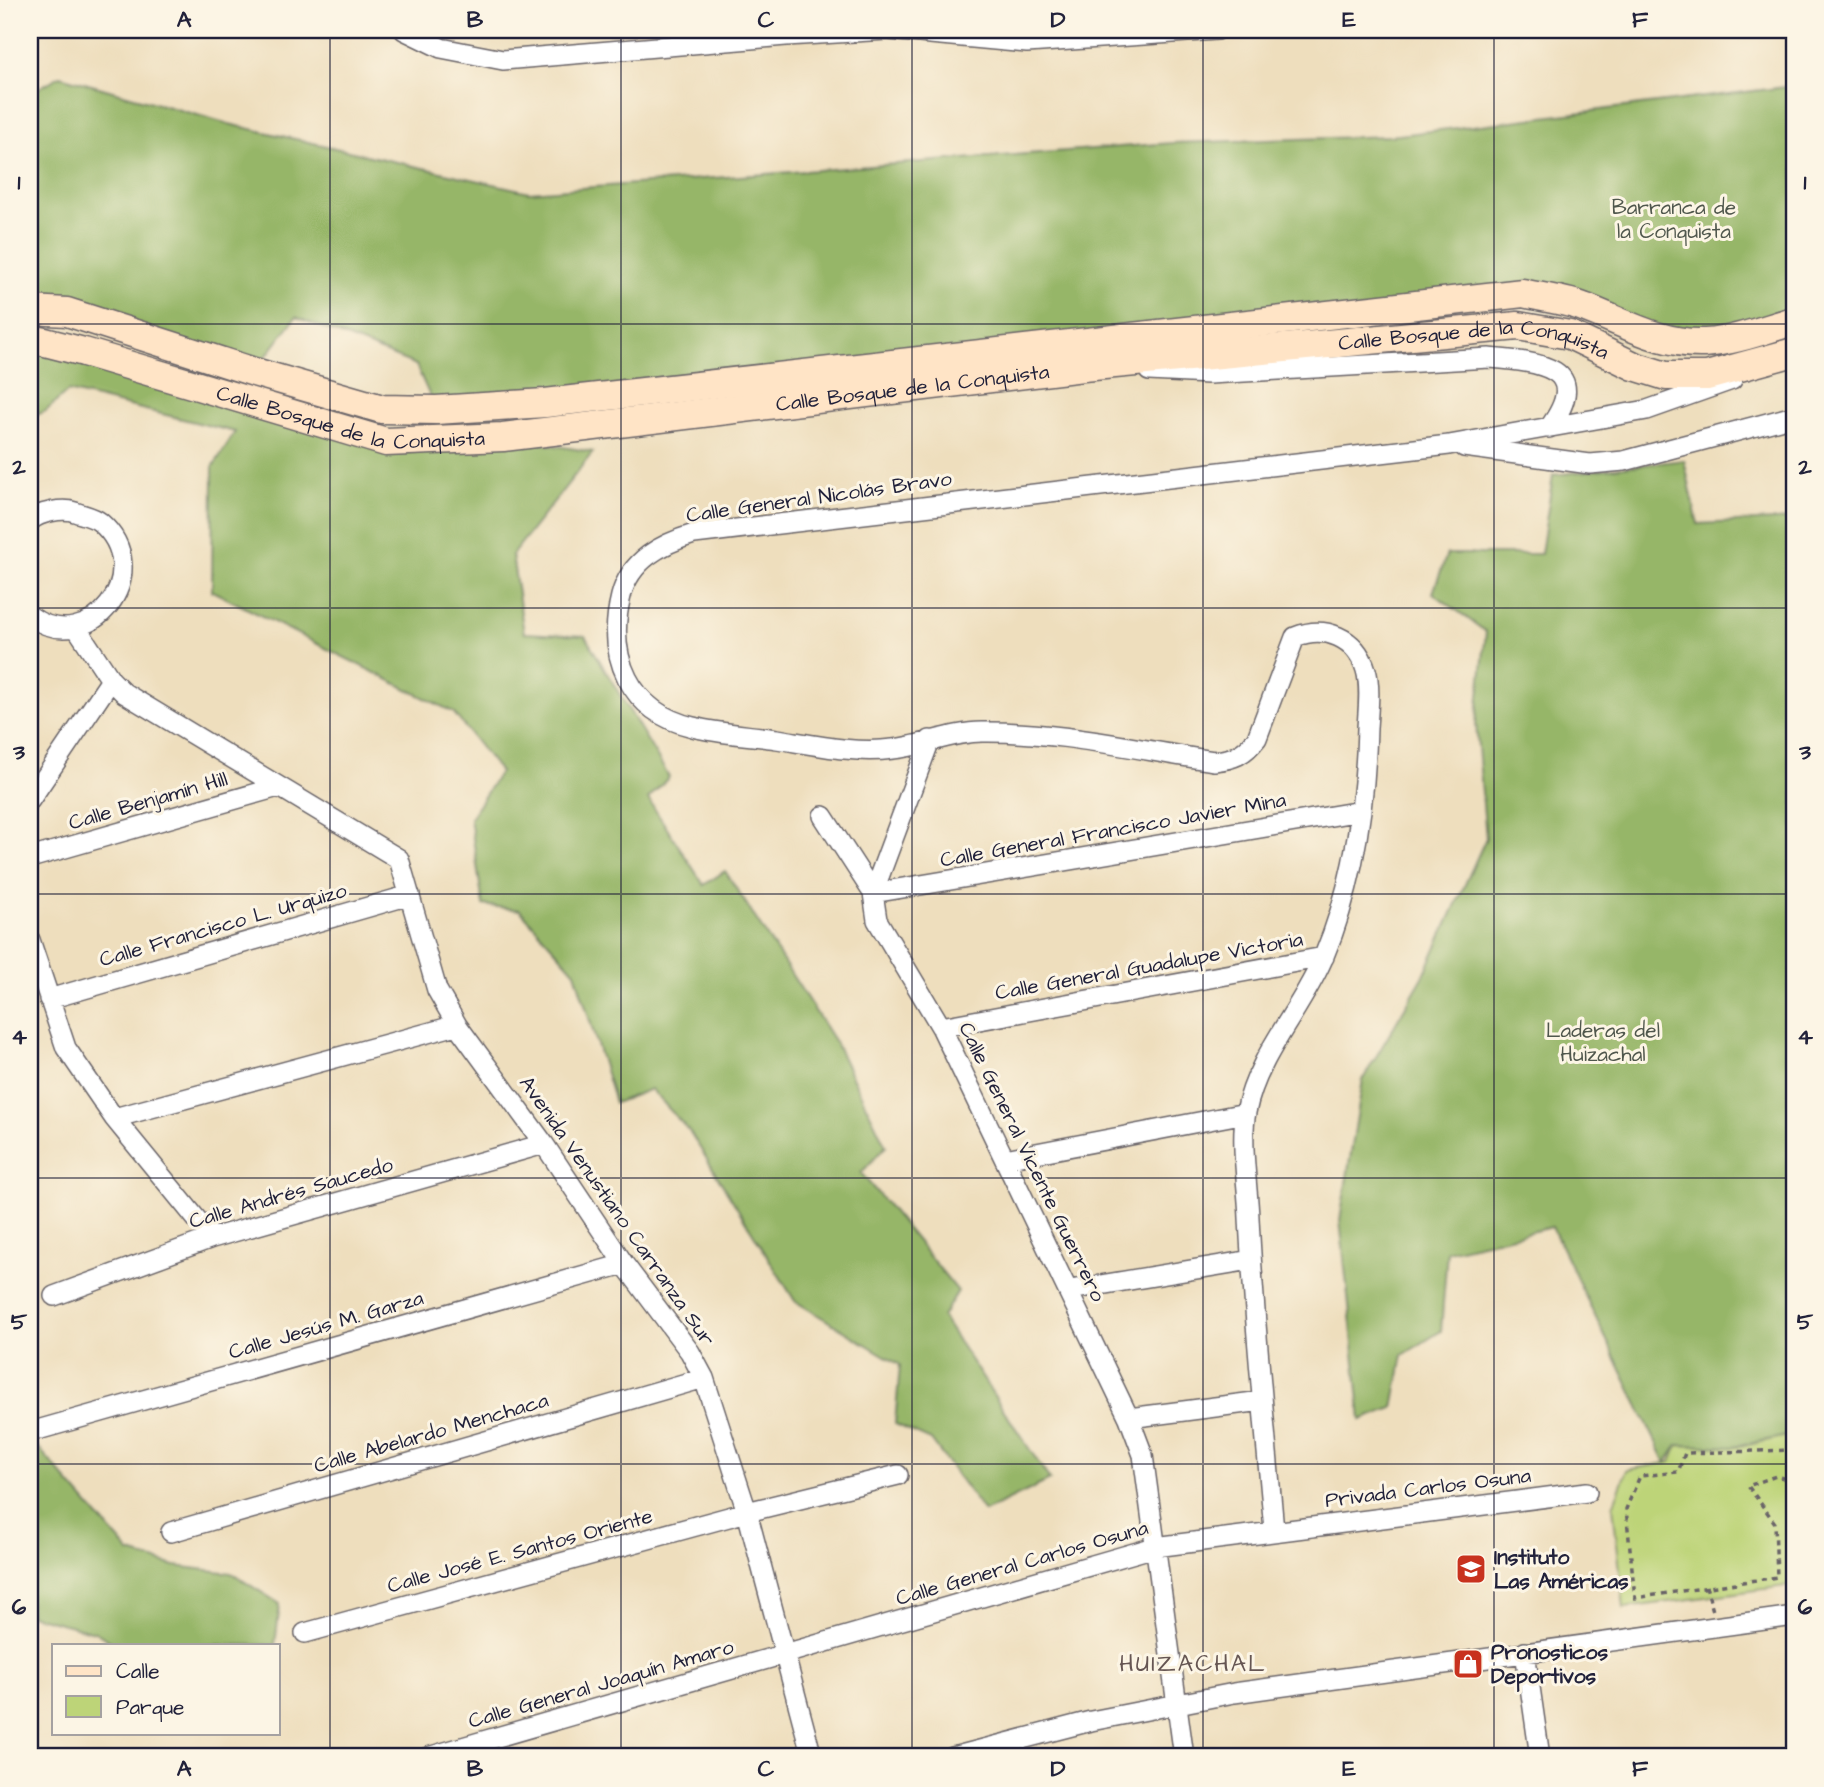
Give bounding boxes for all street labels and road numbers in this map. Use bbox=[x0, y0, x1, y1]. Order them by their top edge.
street label: Calle Bosque de la Conquista bbox=[1337, 311, 1614, 366]
street label: Calle Bosque de la Conquista bbox=[774, 357, 1051, 418]
street label: Calle Bosque de la Conquista bbox=[213, 378, 486, 457]
street label: Calle General Nicolás Bravo bbox=[684, 464, 954, 530]
street label: Calle Benjamín Hill bbox=[65, 764, 231, 838]
street label: Calle General Francisco Javier Mina bbox=[938, 785, 1288, 875]
street label: Calle Francisco L. Urquizo bbox=[96, 876, 350, 974]
street label: Calle General Guadalupe Victoria bbox=[993, 925, 1306, 1008]
street label: Calle General Vicente Guerrero bbox=[951, 1017, 1113, 1307]
street label: Avenida Venustiano Carranza Sur bbox=[512, 1070, 722, 1352]
street label: Calle Andrés Saucedo bbox=[186, 1150, 396, 1236]
street label: Calle Jesús M. Garza bbox=[225, 1283, 427, 1367]
street label: Calle Abelardo Menchaca bbox=[310, 1386, 552, 1480]
street label: Privada Carlos Osuna bbox=[1323, 1461, 1533, 1515]
street label: Calle José E. Santos Oriente bbox=[384, 1502, 656, 1600]
street label: Calle General Carlos Osuna bbox=[892, 1513, 1152, 1613]
street label: Calle General Joaquín Amaro bbox=[465, 1632, 737, 1736]

